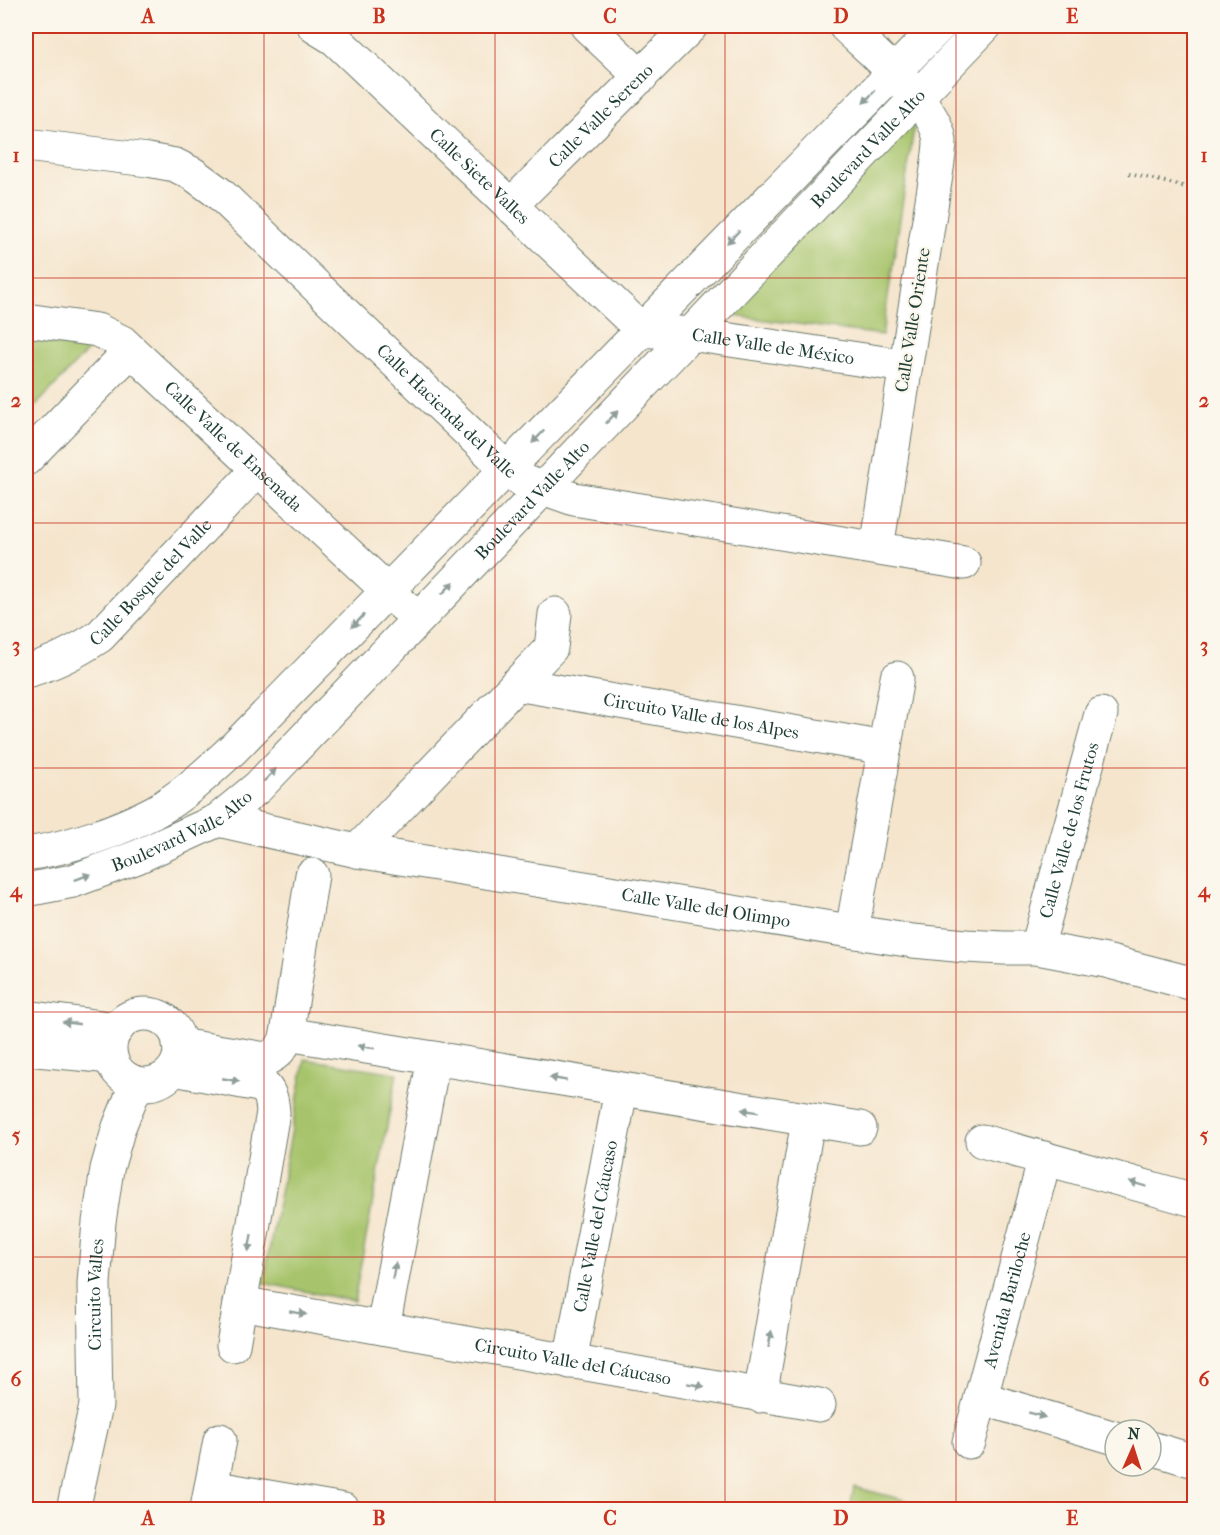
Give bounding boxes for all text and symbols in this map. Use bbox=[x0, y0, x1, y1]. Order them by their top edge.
text: A bbox=[140, 5, 156, 28]
text: B bbox=[372, 5, 386, 28]
text: C bbox=[603, 5, 617, 28]
text: D bbox=[833, 5, 849, 28]
text: E bbox=[1066, 5, 1078, 28]
street label: Calle Valle Sereno bbox=[544, 59, 657, 172]
street label: Boulevard Valle Alto bbox=[806, 85, 929, 212]
one-way arrow bbox=[863, 90, 877, 104]
street label: Calle Siete Valles bbox=[425, 124, 534, 229]
text: 1 bbox=[12, 144, 20, 167]
text: 1 bbox=[1200, 144, 1208, 167]
one-way arrow bbox=[726, 229, 740, 244]
street label: Calle Valle Oriente bbox=[891, 246, 935, 394]
street label: Calle Valle de México bbox=[691, 324, 856, 369]
street label: Calle Hacienda del Valle bbox=[373, 339, 521, 483]
street label: Calle Valle de Ensenada bbox=[160, 377, 307, 516]
text: 2 bbox=[11, 389, 21, 412]
text: 2 bbox=[1199, 389, 1209, 412]
one-way arrow bbox=[604, 410, 618, 424]
one-way arrow bbox=[532, 429, 546, 443]
street label: Boulevard Valle Alto bbox=[471, 436, 594, 564]
street label: Calle Bosque del Valle bbox=[86, 514, 216, 650]
one-way arrow bbox=[441, 581, 455, 596]
one-way arrow bbox=[351, 614, 365, 629]
text: 3 bbox=[12, 634, 20, 657]
text: 3 bbox=[1200, 634, 1208, 657]
street label: Circuito Valle de los Alpes bbox=[602, 689, 801, 743]
street label: Calle Valle de los Frutos bbox=[1035, 740, 1103, 921]
one-way arrow bbox=[262, 768, 276, 782]
street label: Boulevard Valle Alto bbox=[109, 786, 256, 876]
one-way arrow bbox=[74, 872, 92, 882]
text: 4 bbox=[9, 879, 23, 903]
text: 4 bbox=[1197, 879, 1211, 903]
street label: Calle Valle del Olimpo bbox=[620, 884, 792, 932]
one-way arrow bbox=[62, 1018, 81, 1027]
one-way arrow bbox=[356, 1042, 375, 1051]
one-way arrow bbox=[548, 1074, 567, 1083]
one-way arrow bbox=[222, 1076, 241, 1085]
one-way arrow bbox=[741, 1107, 760, 1116]
text: 5 bbox=[12, 1124, 21, 1147]
text: 5 bbox=[1200, 1124, 1209, 1147]
street label: Calle Valle del Cáucaso bbox=[569, 1139, 622, 1314]
one-way arrow bbox=[1129, 1179, 1147, 1188]
street label: Avenida Bariloche bbox=[978, 1229, 1035, 1371]
one-way arrow bbox=[246, 1234, 255, 1253]
street label: Circuito Valles bbox=[83, 1237, 108, 1351]
one-way arrow bbox=[390, 1261, 399, 1280]
one-way arrow bbox=[288, 1309, 307, 1318]
one-way arrow bbox=[766, 1329, 775, 1348]
street label: Circuito Valle del Cáucaso bbox=[473, 1334, 673, 1389]
text: 6 bbox=[11, 1368, 23, 1391]
text: 6 bbox=[1199, 1368, 1211, 1391]
one-way arrow bbox=[687, 1381, 706, 1390]
one-way arrow bbox=[1028, 1411, 1046, 1420]
north arrow bbox=[1103, 1418, 1163, 1478]
text: N bbox=[1127, 1424, 1141, 1443]
text: A bbox=[140, 1507, 156, 1530]
text: B bbox=[372, 1507, 386, 1530]
text: C bbox=[603, 1507, 617, 1530]
text: D bbox=[833, 1507, 849, 1530]
text: E bbox=[1066, 1507, 1078, 1530]

